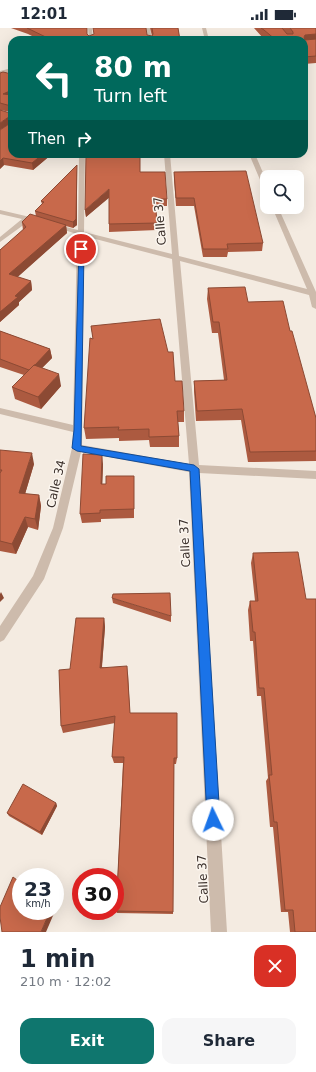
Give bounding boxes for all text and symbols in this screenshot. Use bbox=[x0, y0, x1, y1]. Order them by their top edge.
text: 12:01 bbox=[20, 5, 68, 23]
text: 80 m bbox=[94, 51, 172, 84]
icon: left bbox=[28, 52, 80, 104]
text: Turn left bbox=[94, 85, 167, 106]
icon: right bbox=[73, 128, 95, 150]
text: Then bbox=[28, 130, 65, 148]
map controls bbox=[260, 170, 304, 214]
button: search bbox=[260, 170, 304, 214]
street label: Calle 37 bbox=[151, 196, 169, 246]
pin bbox=[64, 232, 98, 266]
icon: arrive bbox=[70, 238, 92, 260]
street label: Calle 34 bbox=[44, 459, 68, 509]
street label: Calle 37 bbox=[177, 518, 193, 568]
position arrow bbox=[192, 799, 234, 841]
street label: Calle 37 bbox=[195, 854, 211, 904]
speed limit sign: 30 bbox=[72, 868, 124, 920]
text: 23 bbox=[24, 877, 52, 901]
text: km/h bbox=[25, 898, 51, 909]
text: 1 min bbox=[20, 945, 95, 973]
button: close bbox=[254, 945, 296, 987]
text: 210 m · 12:02 bbox=[20, 974, 111, 989]
button: Exit bbox=[20, 1018, 154, 1064]
button: Share bbox=[162, 1018, 296, 1064]

